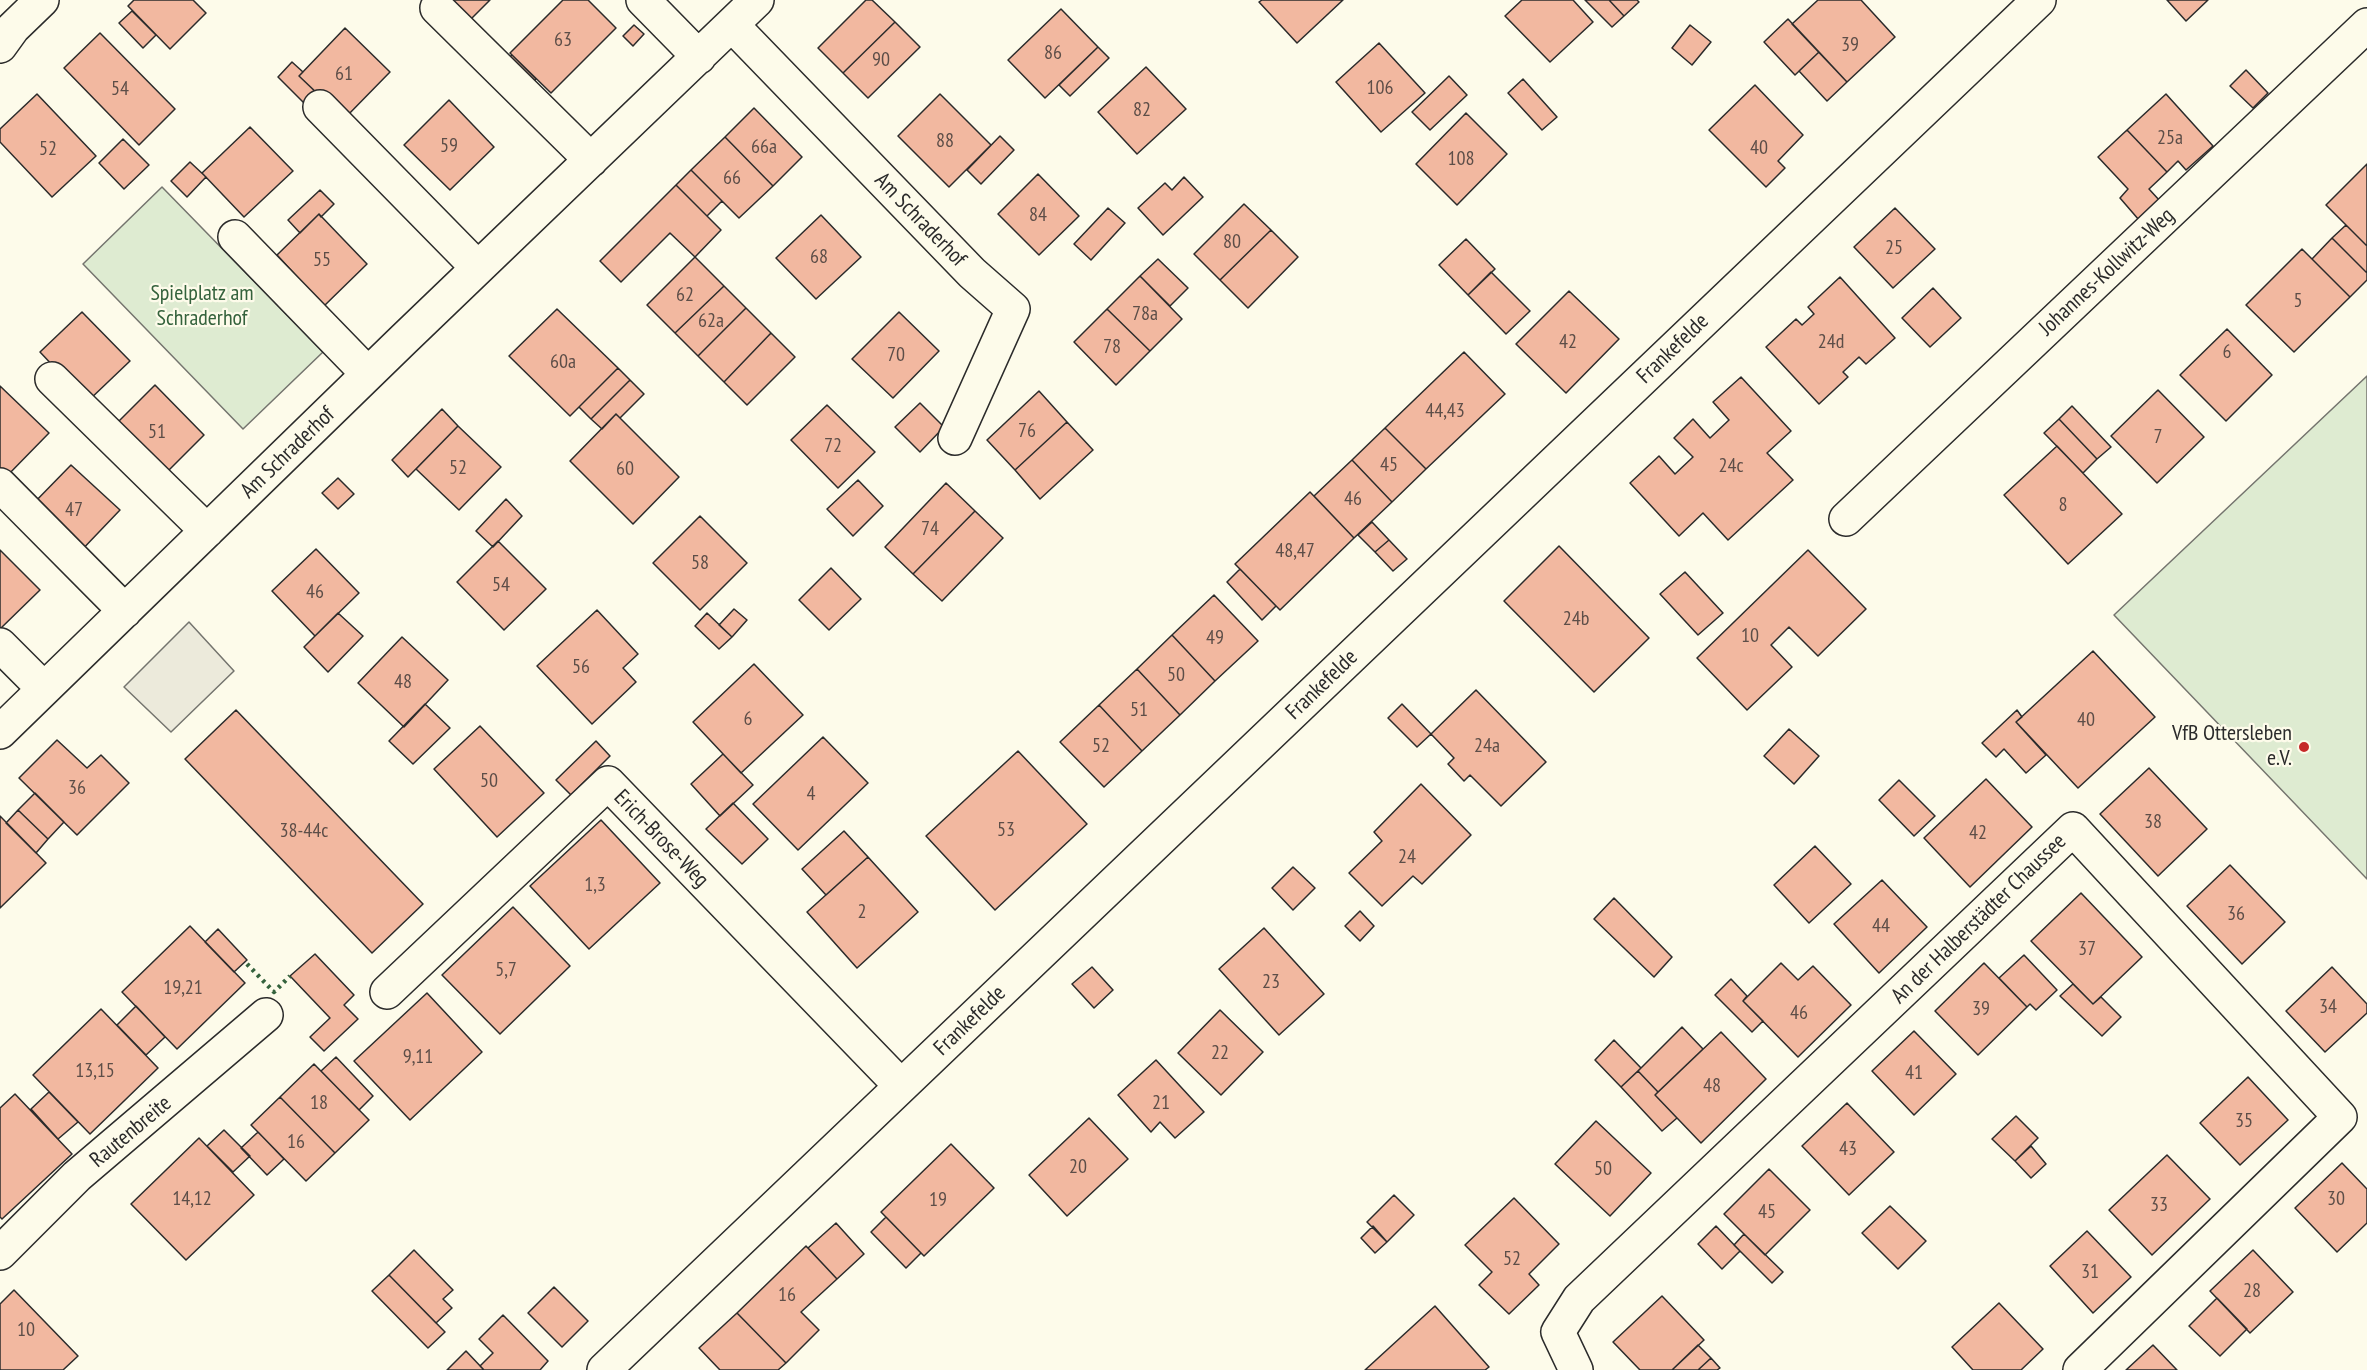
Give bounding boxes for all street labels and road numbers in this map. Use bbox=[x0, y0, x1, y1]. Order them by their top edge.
street label: Am Schraderhof bbox=[869, 168, 971, 272]
street label: Johannes-Kollwitz-Weg bbox=[2034, 203, 2180, 341]
street label: Frankefelde bbox=[1632, 308, 1714, 390]
street label: Am Schraderhof bbox=[236, 402, 340, 504]
street label: Frankefelde bbox=[1281, 644, 1363, 726]
street label: Erich-Brose-Weg bbox=[608, 785, 714, 893]
street label: An der Halberstädter Chaussee bbox=[1886, 829, 2072, 1009]
street label: Frankefelde bbox=[929, 980, 1011, 1062]
street label: Rautenbreite bbox=[85, 1090, 177, 1174]

